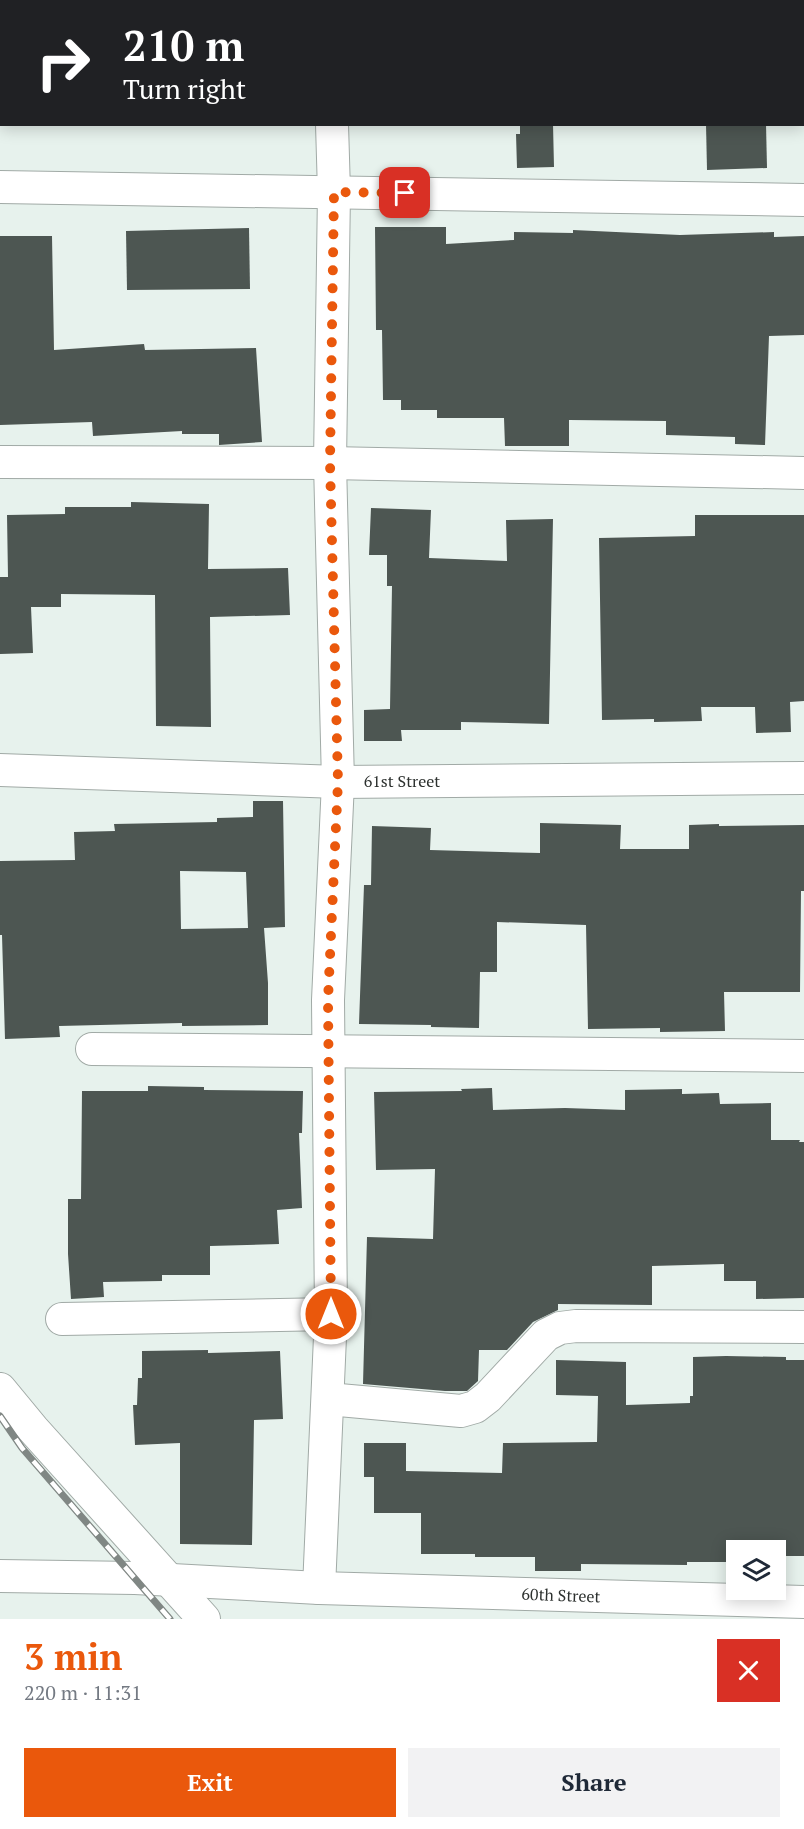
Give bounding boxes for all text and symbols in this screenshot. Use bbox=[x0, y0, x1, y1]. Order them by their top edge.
text: 210 m bbox=[123, 17, 244, 73]
icon: right bbox=[24, 24, 102, 102]
text: Turn right bbox=[123, 71, 246, 107]
pin bbox=[379, 167, 430, 218]
icon: arrive bbox=[388, 176, 421, 209]
street label: 61st Street bbox=[364, 770, 440, 792]
position arrow bbox=[299, 1282, 363, 1346]
map controls bbox=[726, 1540, 786, 1600]
button: layers bbox=[726, 1540, 786, 1600]
street label: 60th Street bbox=[521, 1583, 601, 1607]
text: 3 min bbox=[24, 1633, 122, 1680]
button: close bbox=[717, 1639, 780, 1702]
text: 220 m · 11:31 bbox=[24, 1679, 142, 1706]
button: Exit bbox=[24, 1748, 396, 1817]
button: Share bbox=[408, 1748, 780, 1817]

